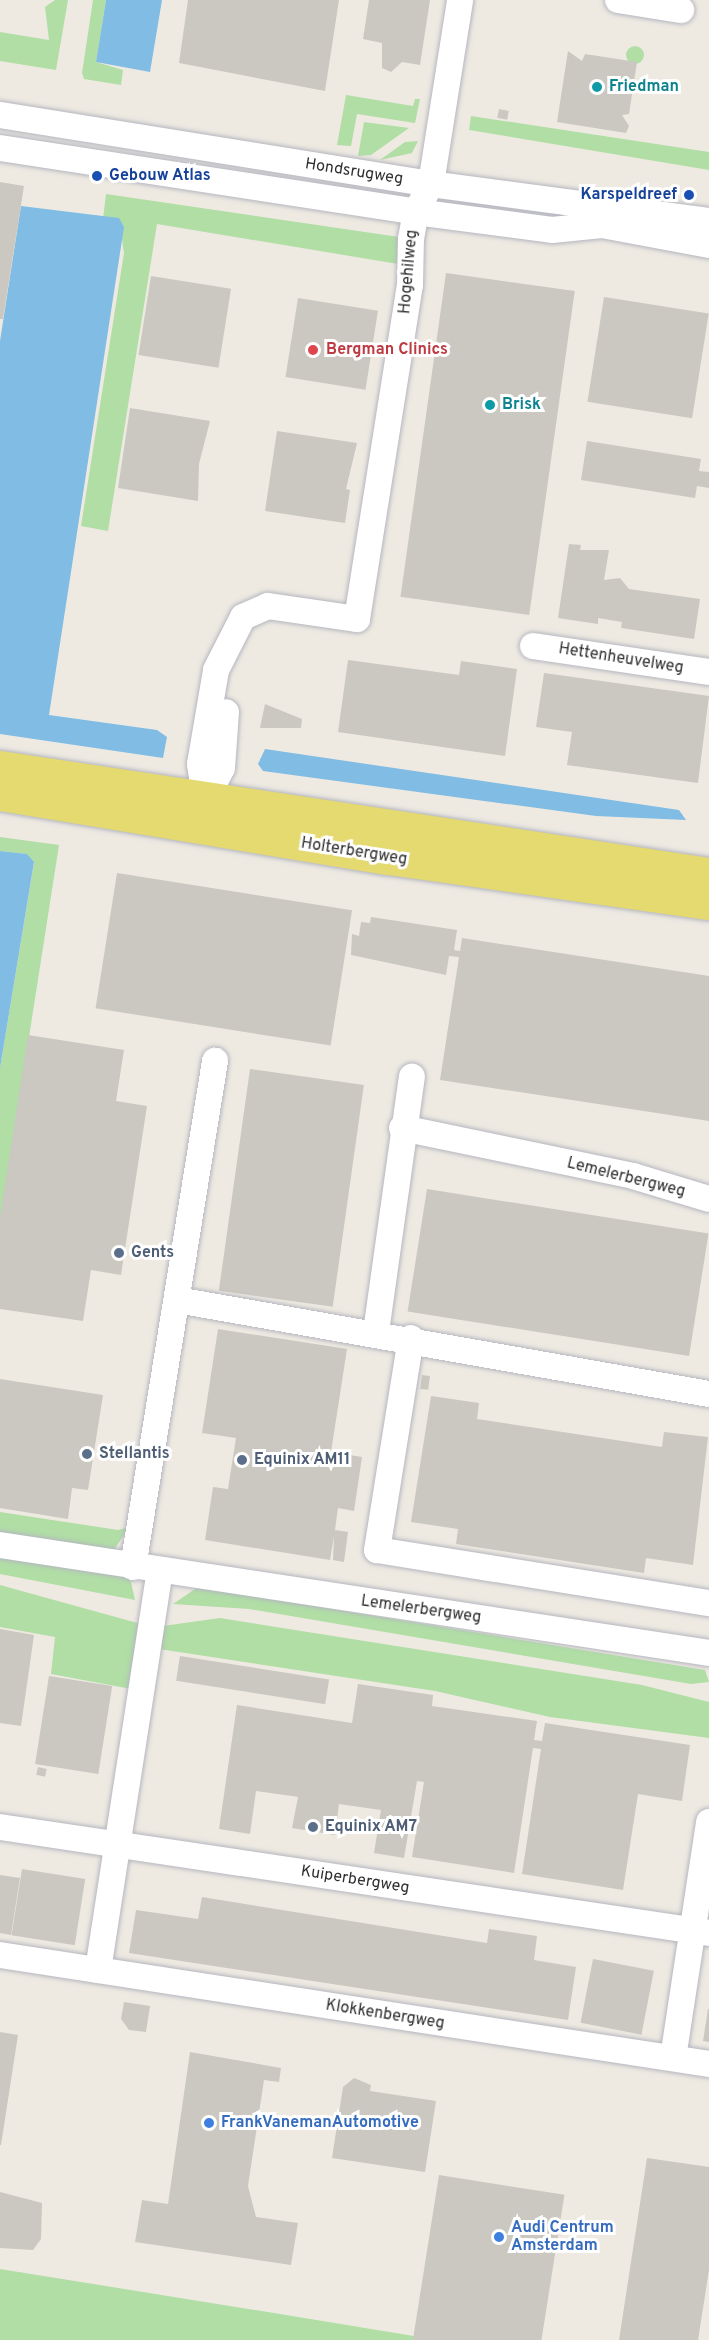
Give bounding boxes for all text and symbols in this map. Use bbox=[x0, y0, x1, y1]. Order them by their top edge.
place label: Friedman bbox=[609, 77, 679, 97]
marker: Friedman bbox=[590, 80, 604, 94]
street label: Hondsrugweg bbox=[304, 155, 404, 189]
place label: Gebouw Atlas bbox=[109, 166, 211, 186]
marker: Gebouw Atlas bbox=[90, 169, 104, 183]
place label: Karspeldreef bbox=[581, 185, 677, 205]
marker: Karspeldreef bbox=[682, 188, 696, 202]
street label: Hogehilweg bbox=[396, 229, 422, 315]
place label: Bergman Clinics bbox=[326, 340, 448, 360]
marker: Bergman Clinics bbox=[304, 341, 322, 359]
place label: Brisk bbox=[502, 395, 541, 415]
marker: Brisk bbox=[483, 398, 497, 412]
street label: Hettenheuvelweg bbox=[557, 640, 685, 678]
street label: Holterbergweg bbox=[300, 834, 408, 870]
street label: Lemelerbergweg bbox=[565, 1154, 687, 1202]
place label: Gents bbox=[131, 1243, 174, 1263]
marker: Gents bbox=[112, 1246, 126, 1260]
place label: Stellantis bbox=[99, 1444, 170, 1464]
marker: Stellantis bbox=[80, 1447, 94, 1461]
place label: Equinix AM11 bbox=[254, 1450, 351, 1470]
marker: Equinix AM11 bbox=[235, 1453, 249, 1467]
street label: Lemelerbergweg bbox=[360, 1592, 482, 1628]
place label: Equinix AM7 bbox=[325, 1817, 418, 1837]
marker: Equinix AM7 bbox=[306, 1820, 320, 1834]
street label: Kuiperbergweg bbox=[299, 1862, 411, 1898]
street label: Klokkenbergweg bbox=[324, 1996, 446, 2034]
place label: FrankVanemanAutomotive bbox=[221, 2113, 419, 2133]
marker: FrankVanemanAutomotive bbox=[202, 2116, 216, 2130]
place label: Audi Centrum Amsterdam bbox=[511, 2218, 614, 2256]
marker: Audi Centrum Amsterdam bbox=[492, 2230, 506, 2244]

